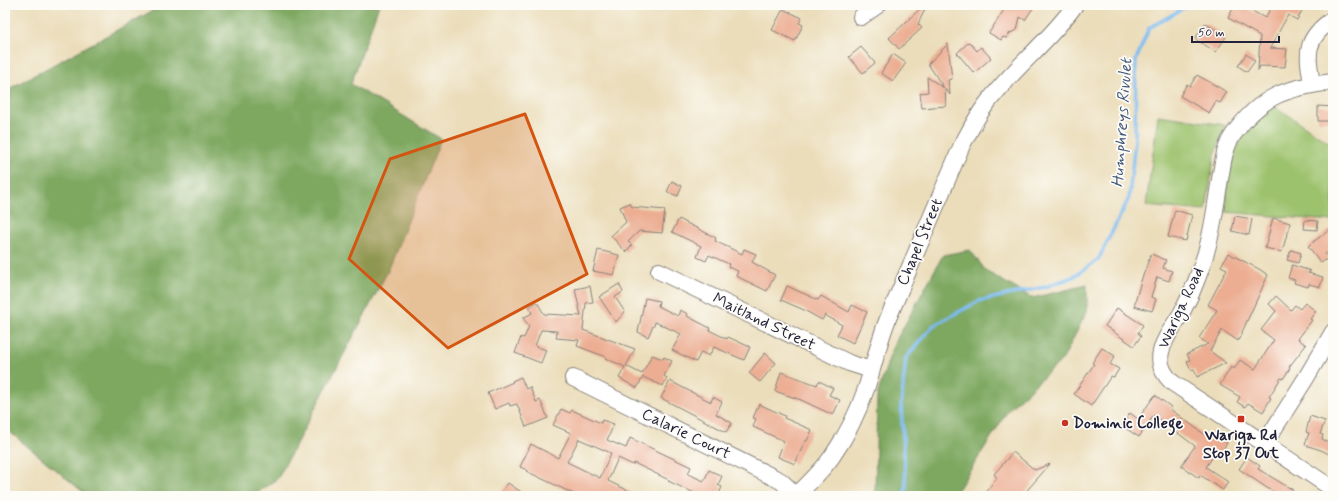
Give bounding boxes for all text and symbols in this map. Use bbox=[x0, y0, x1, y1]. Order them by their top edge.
scale bar bbox=[1192, 18, 1279, 44]
text: 50 m bbox=[1198, 25, 1225, 41]
water label: Humphreys Rivulet bbox=[1107, 56, 1138, 188]
street label: Chapel Street bbox=[892, 195, 948, 289]
street label: Wariga Road bbox=[1153, 264, 1210, 352]
street label: Maitland Street bbox=[709, 288, 819, 356]
street label: Calarie Court bbox=[638, 404, 734, 465]
place label: Dominic College bbox=[1073, 413, 1183, 436]
marker: Wariga Rd Stop 37 Out bbox=[1236, 414, 1246, 424]
marker: Dominic College bbox=[1060, 418, 1070, 428]
place label: Wariga Rd Stop 37 Out bbox=[1203, 425, 1280, 464]

